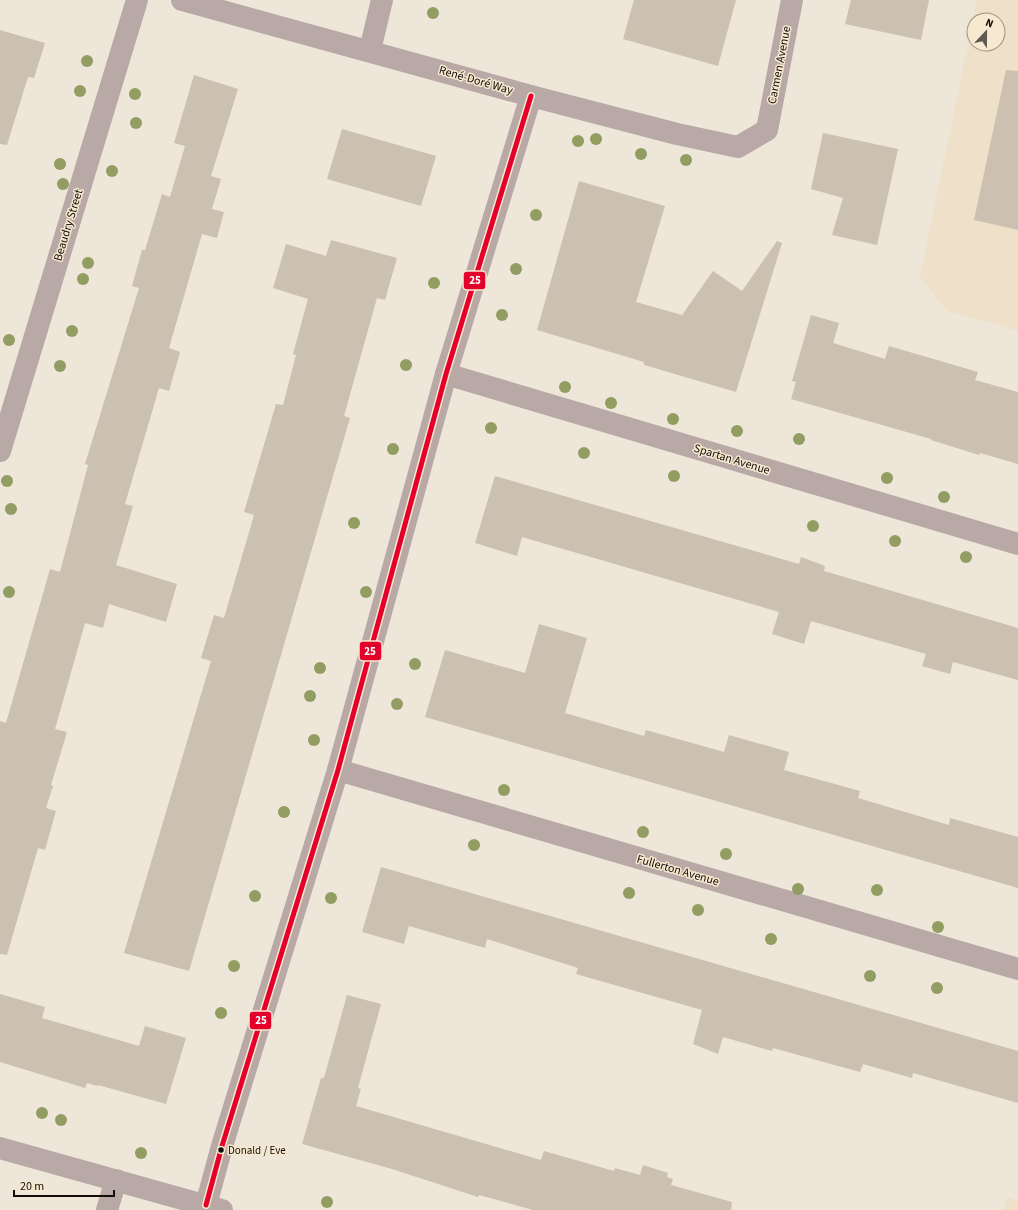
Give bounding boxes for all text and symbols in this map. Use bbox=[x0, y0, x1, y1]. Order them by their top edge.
north arrow bbox=[966, 12, 1006, 52]
text: N bbox=[983, 15, 996, 32]
street label: Carmen Avenue bbox=[764, 25, 795, 105]
street label: René-Doré Way bbox=[437, 62, 515, 99]
street label: Beaudry Street bbox=[49, 187, 88, 263]
line badge: 25 bbox=[463, 271, 486, 290]
text: 25 bbox=[469, 273, 481, 288]
street label: Spartan Avenue bbox=[692, 440, 772, 479]
line badge: 25 bbox=[359, 641, 382, 661]
text: 25 bbox=[364, 644, 376, 659]
street label: Fullerton Avenue bbox=[635, 851, 721, 890]
line badge: 25 bbox=[249, 1011, 272, 1030]
text: 25 bbox=[255, 1013, 267, 1028]
place label: Donald / Eve bbox=[228, 1143, 286, 1158]
marker: Donald / Eve bbox=[216, 1145, 226, 1155]
scale bar bbox=[14, 1172, 114, 1198]
text: 20 m bbox=[20, 1178, 44, 1195]

